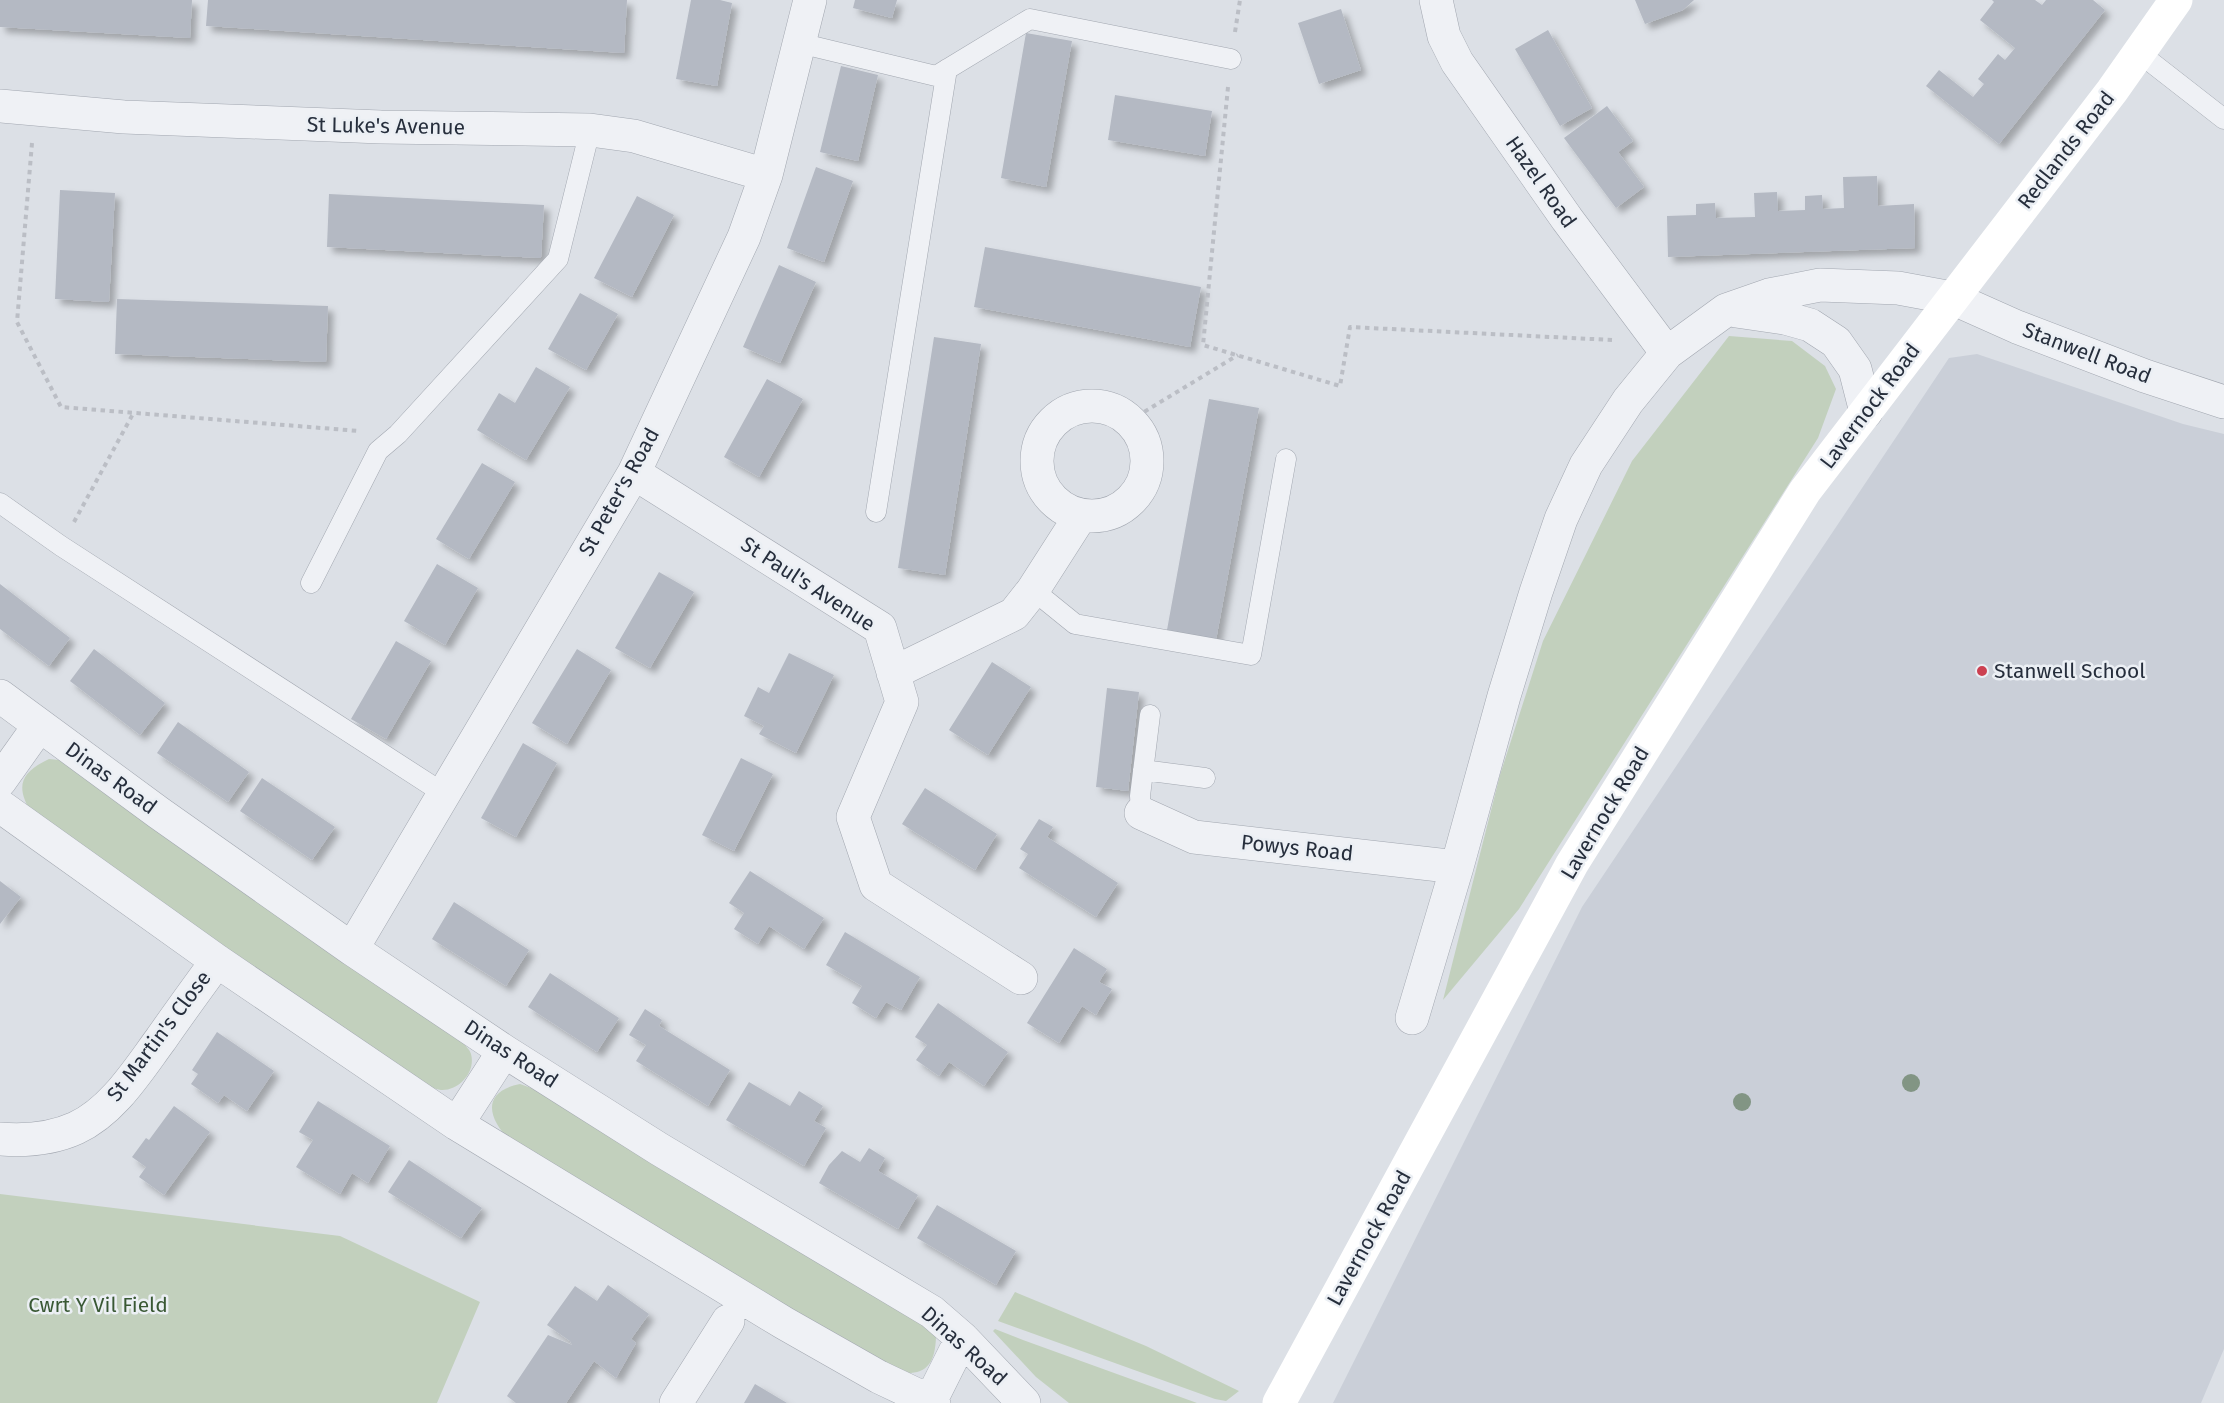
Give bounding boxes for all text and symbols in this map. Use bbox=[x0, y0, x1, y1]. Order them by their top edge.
street label: Redlands Road bbox=[2012, 86, 2120, 214]
street label: St Luke's Avenue bbox=[307, 112, 465, 140]
street label: Hazel Road bbox=[1500, 131, 1582, 233]
street label: Stanwell Road bbox=[2019, 317, 2155, 389]
street label: Lavernock Road bbox=[1814, 338, 1926, 474]
street label: St Peter's Road bbox=[573, 423, 665, 561]
street label: St Paul's Avenue bbox=[736, 531, 880, 637]
place label: Stanwell School bbox=[1994, 658, 2145, 684]
marker: Stanwell School bbox=[1975, 664, 1989, 678]
street label: Dinas Road bbox=[60, 736, 162, 820]
street label: Lavernock Road bbox=[1555, 742, 1655, 884]
street label: Powys Road bbox=[1240, 829, 1354, 867]
street label: St Martin's Close bbox=[101, 966, 217, 1106]
street label: Dinas Road bbox=[459, 1014, 563, 1094]
street label: Lavernock Road bbox=[1321, 1166, 1417, 1310]
park label: Cwrt Y Vil Field bbox=[28, 1292, 168, 1318]
street label: Dinas Road bbox=[916, 1301, 1012, 1391]

